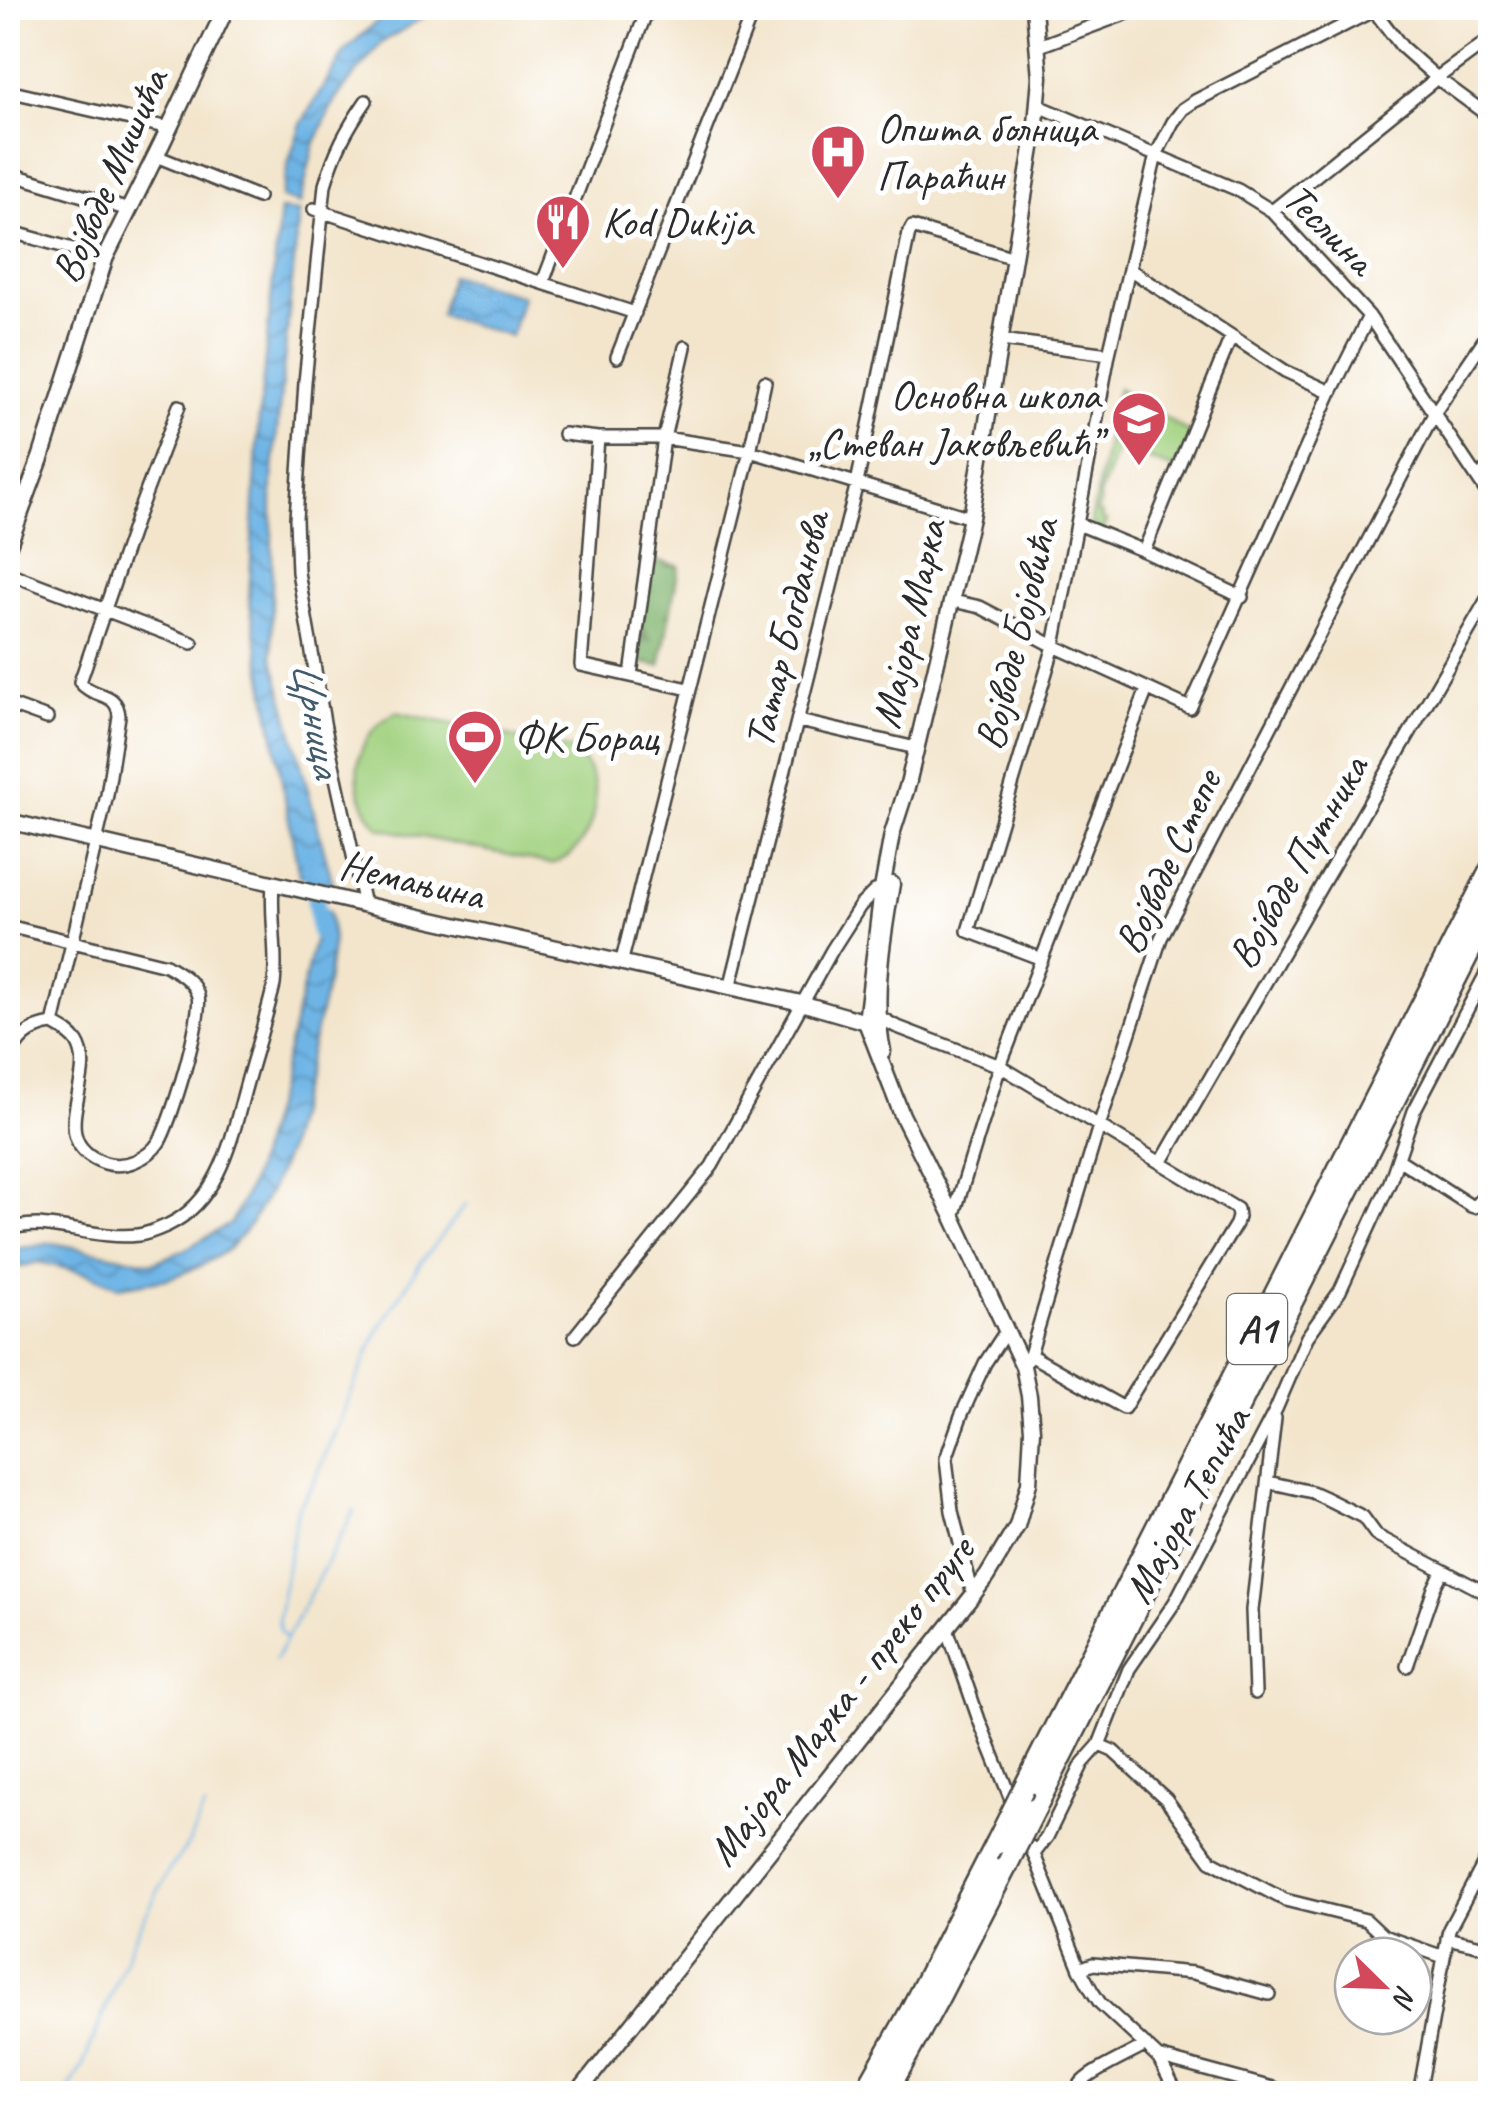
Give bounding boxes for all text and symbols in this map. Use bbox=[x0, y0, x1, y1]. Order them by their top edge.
street label: Војводе Мишића bbox=[39, 58, 182, 291]
place label: Општа болница Параћин bbox=[877, 102, 1099, 203]
hospital icon: Општа болница Параћин bbox=[808, 122, 868, 201]
street label: Теслина bbox=[1272, 172, 1389, 289]
restaurant icon: Kod Dukija bbox=[533, 192, 593, 271]
place label: Kod Dukija bbox=[602, 196, 755, 249]
place label: Основна школа „Стеван Јаковљевић” bbox=[808, 369, 1109, 470]
school or university icon: Основна школа „Стеван Јаковљевић” bbox=[1109, 389, 1169, 468]
street label: Татар Богданова bbox=[732, 503, 843, 753]
street label: Војводе Бојовића bbox=[963, 510, 1072, 755]
street label: Мајора Марка bbox=[859, 512, 959, 733]
water label: Црница bbox=[278, 655, 357, 785]
sports icon: ФК Борац bbox=[445, 707, 505, 786]
place label: ФК Борац bbox=[514, 711, 660, 764]
street label: Војводе Путника bbox=[1216, 743, 1382, 978]
street label: Војводе Степе bbox=[1102, 759, 1235, 962]
street label: Немањина bbox=[335, 838, 492, 923]
road number: A1 bbox=[1227, 1294, 1287, 1364]
street label: Мајора Тепића bbox=[1112, 1395, 1264, 1612]
street label: Мајора Марка - преко пруге bbox=[696, 1523, 988, 1876]
north arrow bbox=[1333, 1936, 1433, 2036]
text: N bbox=[1384, 1981, 1425, 2015]

